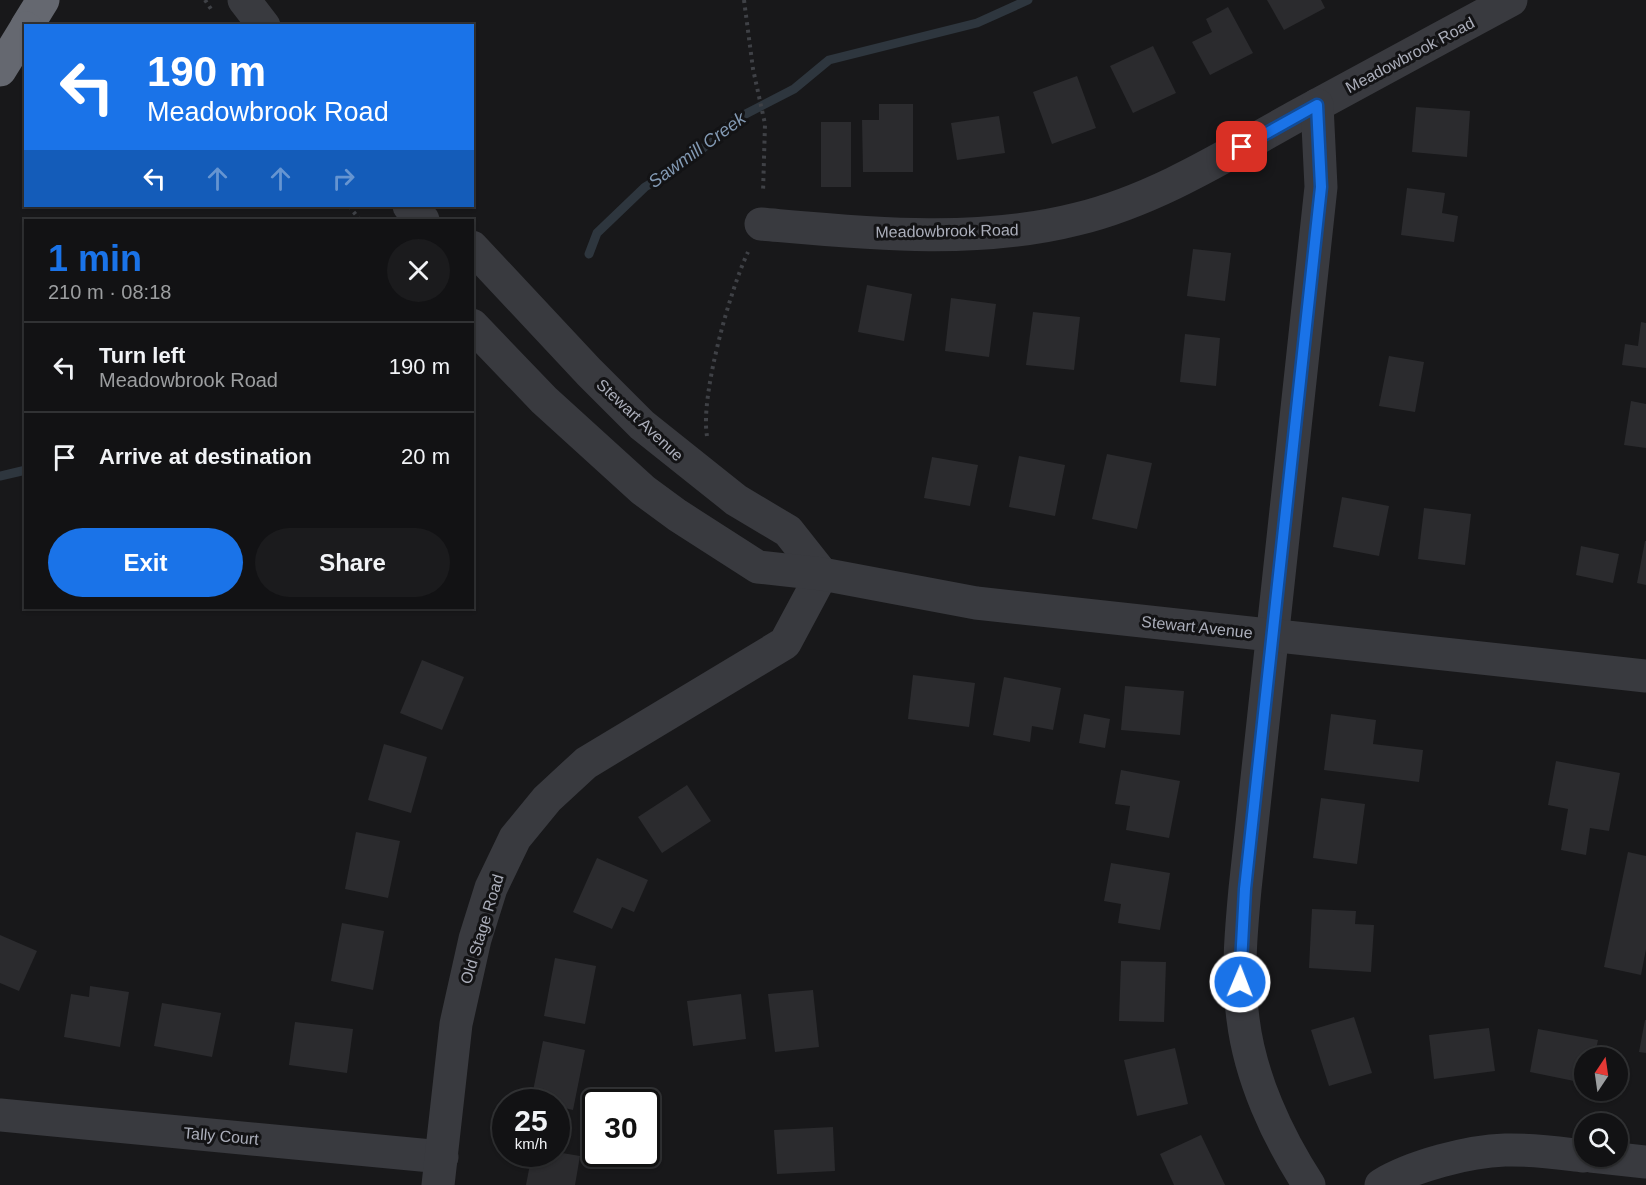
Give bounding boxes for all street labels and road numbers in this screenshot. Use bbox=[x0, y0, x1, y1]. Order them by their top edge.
street label: Meadowbrook Road bbox=[1343, 14, 1477, 96]
street label: Meadowbrook Road bbox=[875, 221, 1019, 241]
street label: Stewart Avenue bbox=[593, 376, 687, 464]
street label: Stewart Avenue bbox=[1141, 613, 1254, 641]
street label: Old Stage Road bbox=[457, 872, 507, 986]
street label: Tally Court bbox=[183, 1124, 260, 1148]

